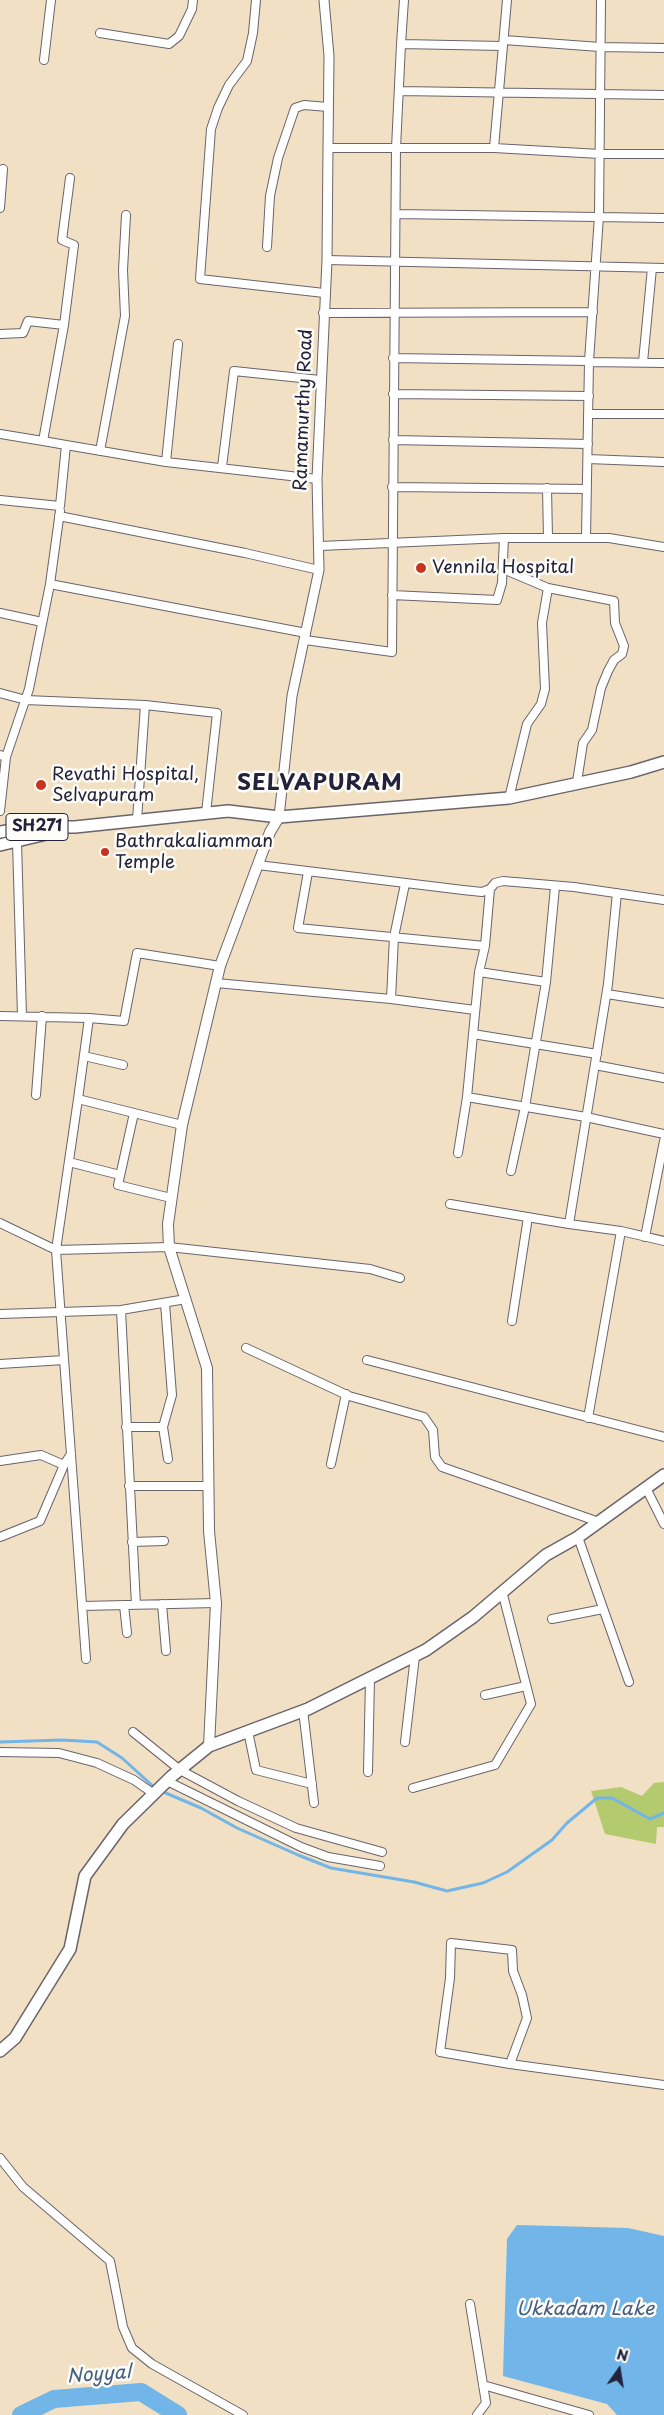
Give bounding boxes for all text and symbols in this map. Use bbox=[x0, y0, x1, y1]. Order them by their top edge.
street label: Ramamurthy Road bbox=[290, 329, 318, 491]
place label: Vennila Hospital bbox=[432, 557, 574, 579]
marker: Vennila Hospital bbox=[414, 561, 428, 575]
place label: Revathi Hospital, Selvapuram bbox=[52, 764, 199, 806]
district label: SELVAPURAM bbox=[236, 771, 404, 797]
marker: Revathi Hospital, Selvapuram bbox=[34, 778, 48, 792]
road number: SH271 bbox=[6, 814, 68, 840]
place label: Bathrakaliamman Temple bbox=[115, 831, 273, 874]
marker: Bathrakaliamman Temple bbox=[99, 846, 111, 858]
water label: Ukkadam Lake bbox=[516, 2299, 654, 2321]
text: N bbox=[615, 2343, 630, 2366]
north arrow bbox=[594, 2345, 644, 2395]
water label: Noyyal bbox=[66, 2361, 132, 2389]

